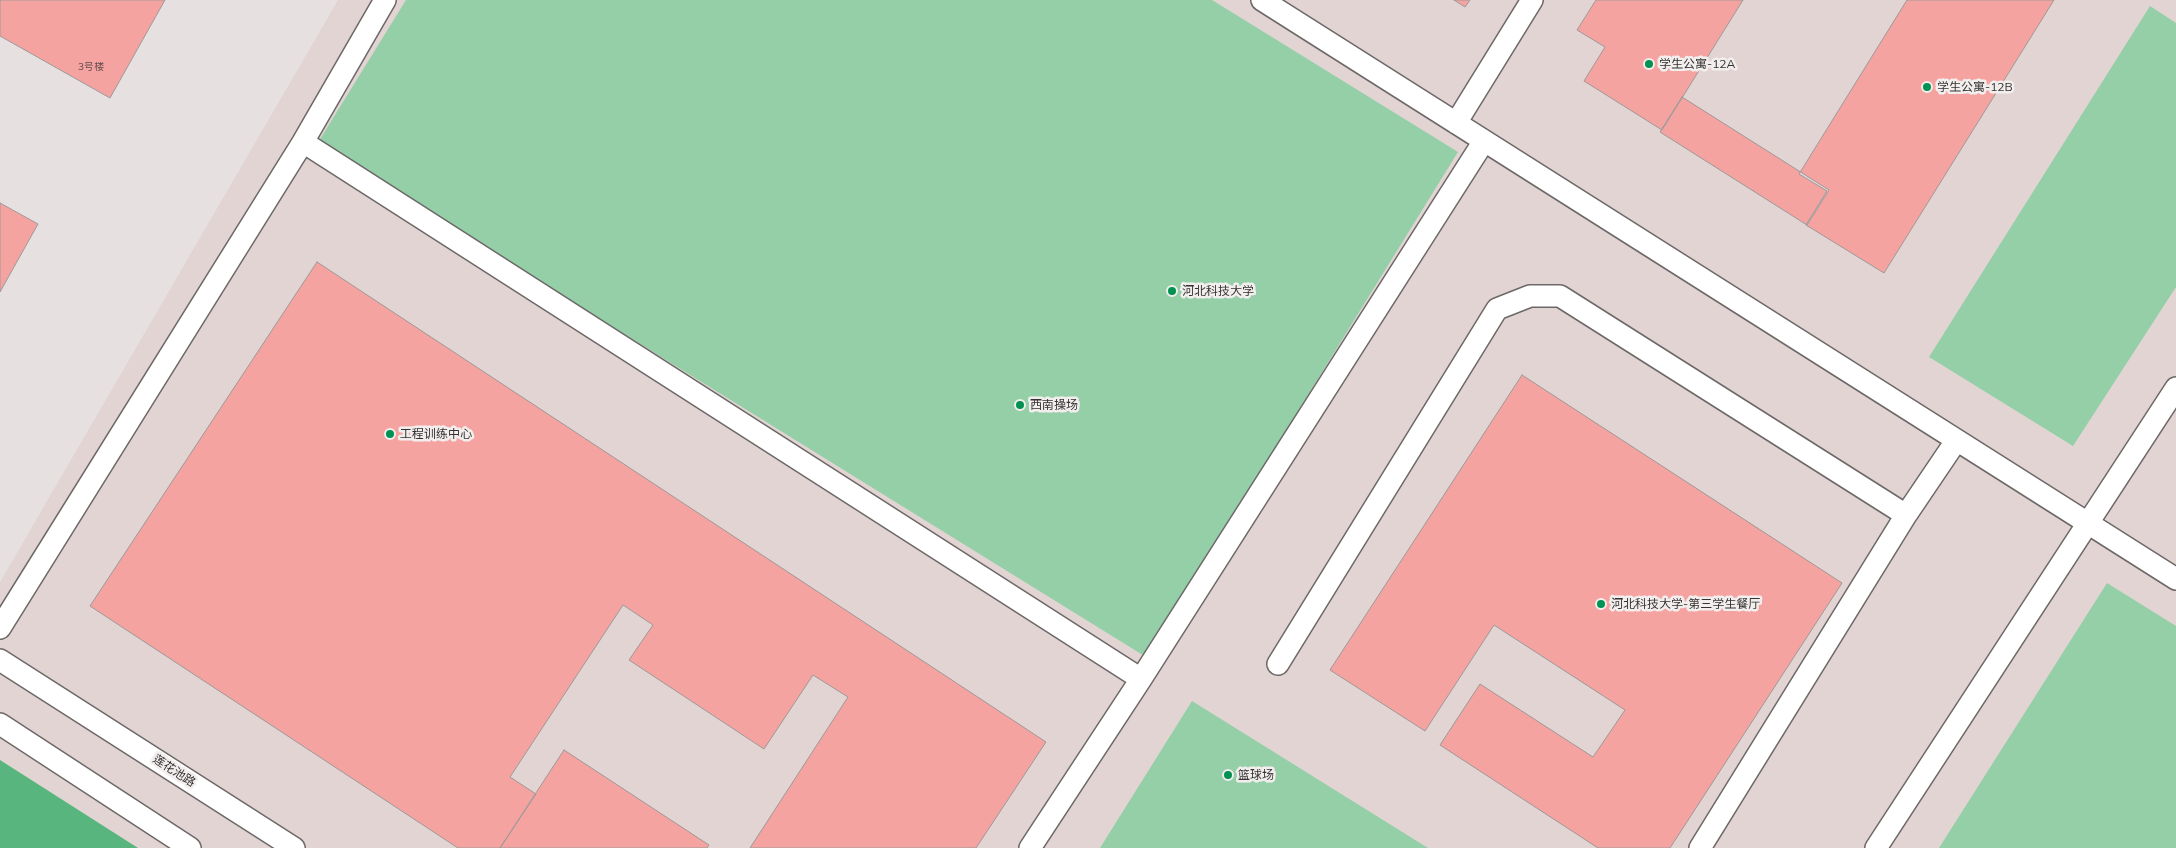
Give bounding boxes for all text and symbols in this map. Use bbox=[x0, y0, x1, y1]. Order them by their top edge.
place label: 学生公寓-12A bbox=[1659, 57, 1735, 71]
marker: 学生公寓-12A bbox=[1643, 58, 1655, 70]
house number: 3号楼 bbox=[78, 61, 104, 73]
place label: 学生公寓-12B bbox=[1937, 80, 2013, 94]
marker: 学生公寓-12B bbox=[1921, 81, 1933, 93]
place label: 河北科技大学 bbox=[1182, 284, 1254, 298]
marker: 河北科技大学 bbox=[1166, 285, 1178, 297]
place label: 西南操场 bbox=[1030, 398, 1078, 412]
marker: 西南操场 bbox=[1014, 399, 1026, 411]
place label: 工程训练中心 bbox=[400, 427, 472, 441]
marker: 工程训练中心 bbox=[384, 428, 396, 440]
place label: 河北科技大学-第三学生餐厅 bbox=[1611, 597, 1760, 611]
marker: 河北科技大学-第三学生餐厅 bbox=[1595, 598, 1607, 610]
street label: 莲花池路 bbox=[150, 752, 198, 790]
place label: 篮球场 bbox=[1238, 768, 1274, 782]
marker: 篮球场 bbox=[1222, 769, 1234, 781]

